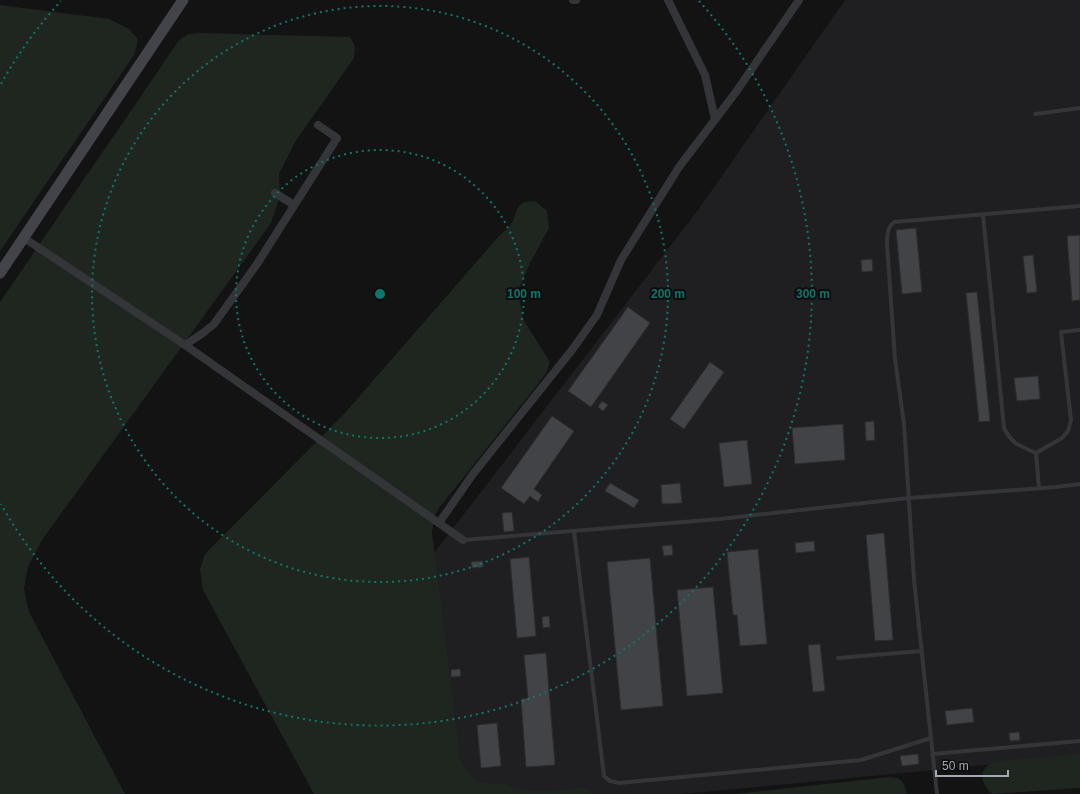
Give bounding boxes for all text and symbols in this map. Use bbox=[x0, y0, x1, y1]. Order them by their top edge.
centre of rings bbox=[373, 287, 387, 301]
text: 100 m bbox=[507, 287, 541, 301]
text: 200 m bbox=[651, 287, 685, 301]
text: 300 m bbox=[796, 287, 830, 301]
scale bar bbox=[936, 752, 1008, 778]
text: 50 m bbox=[942, 759, 969, 773]

